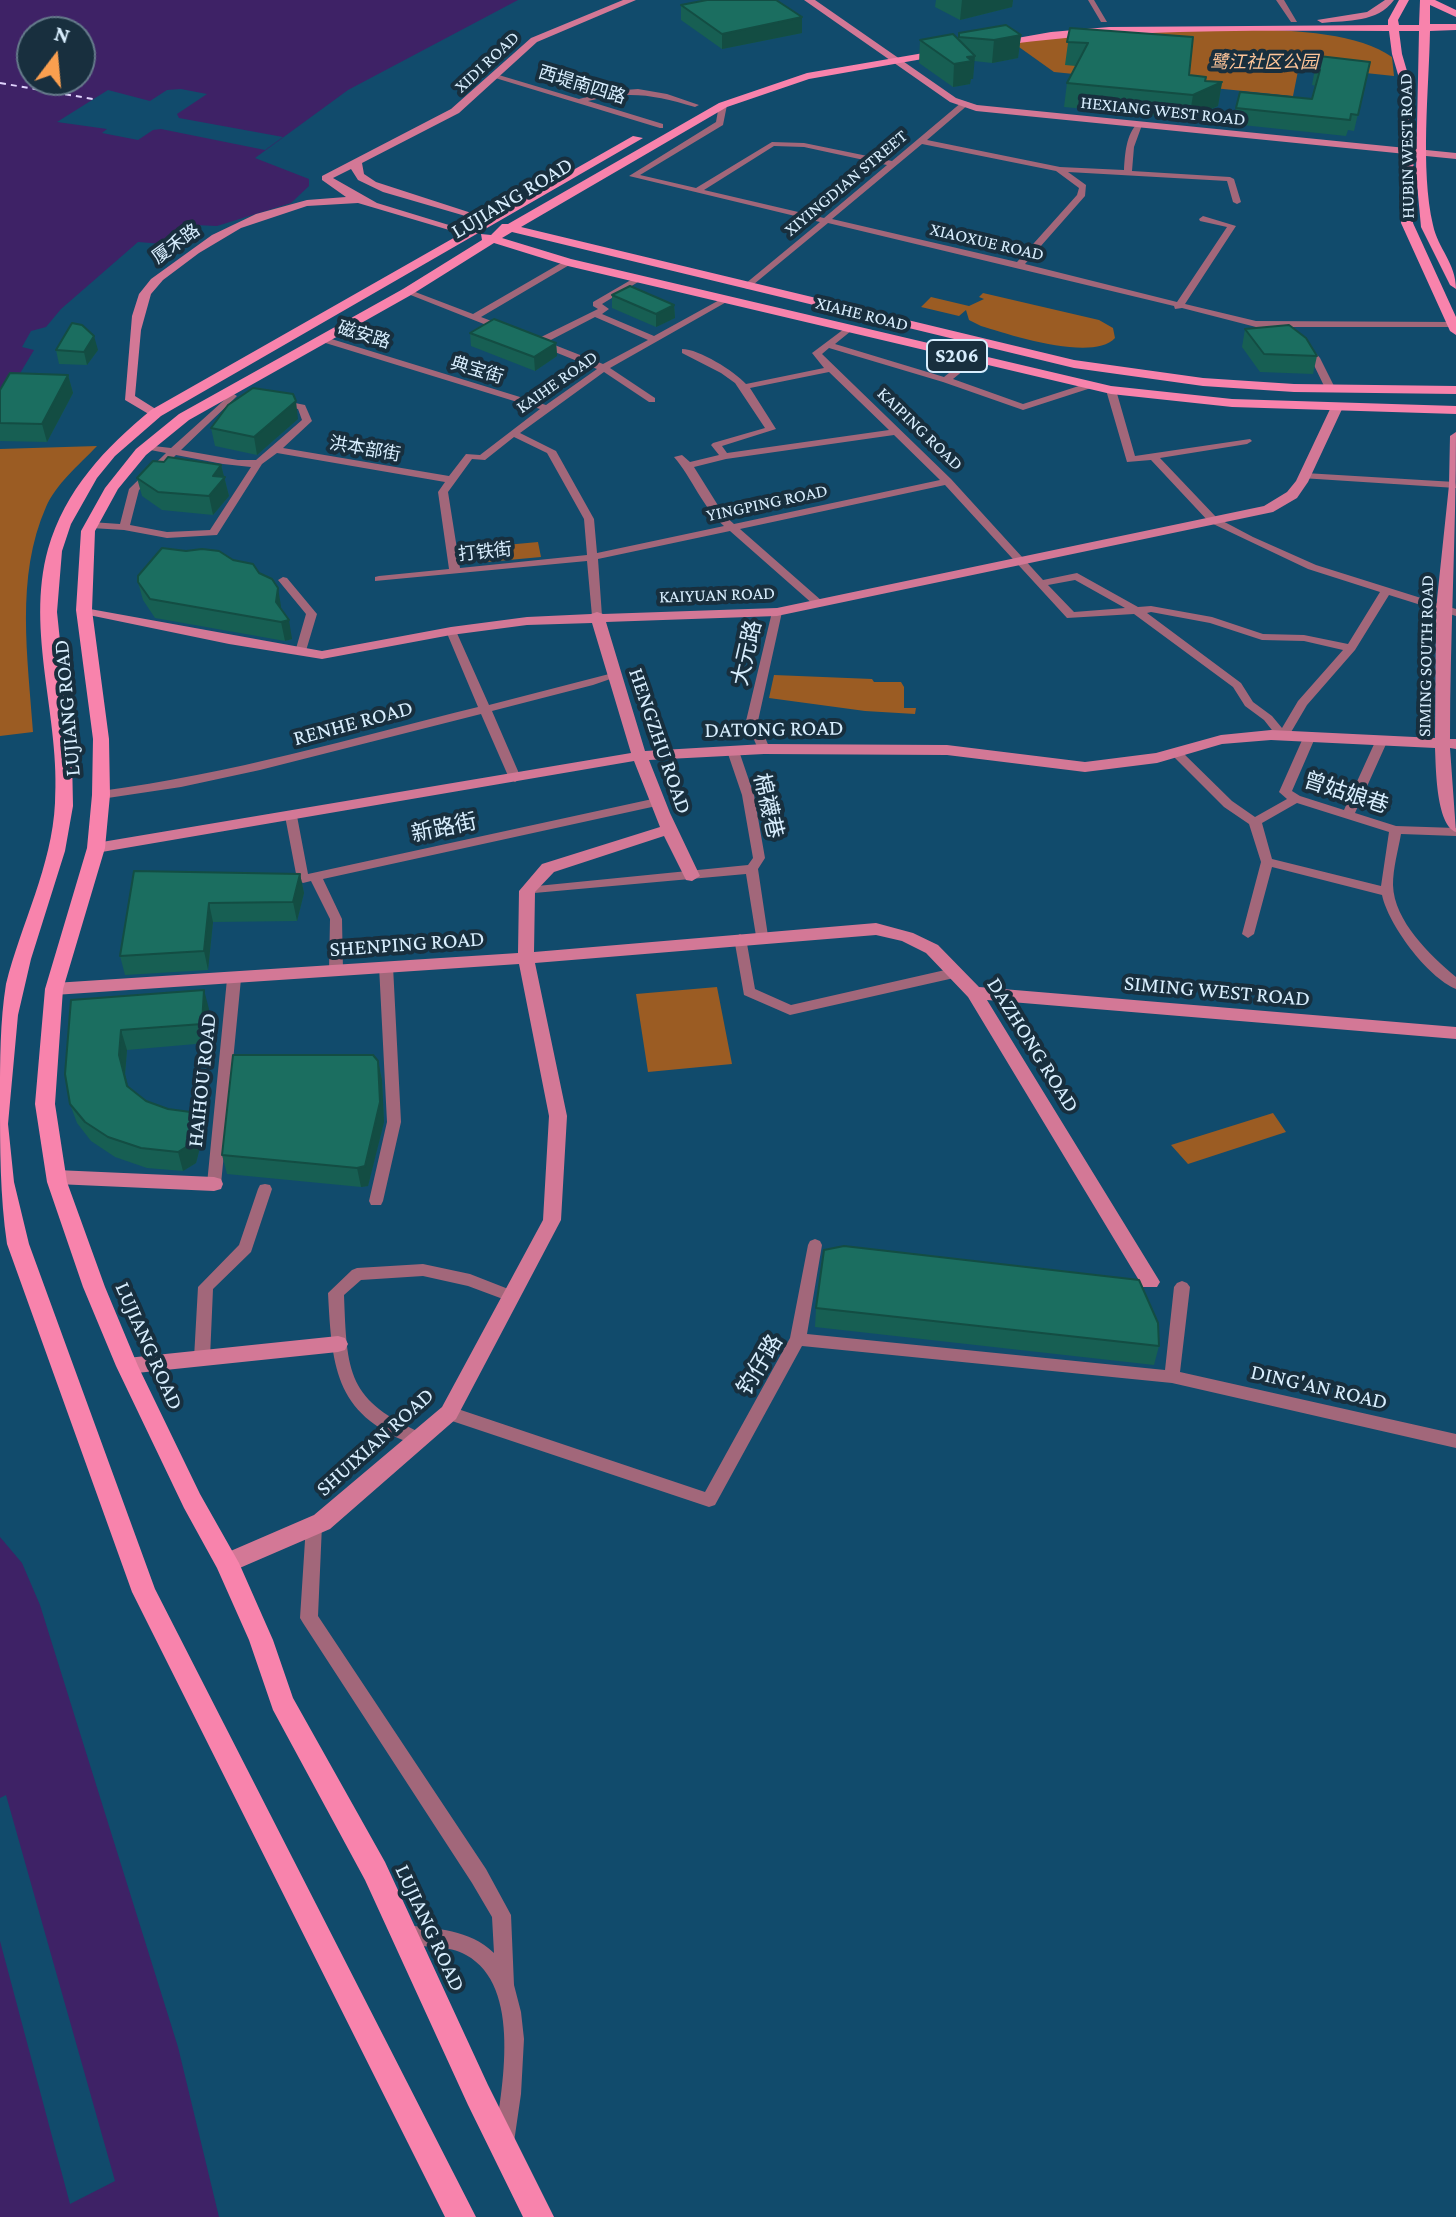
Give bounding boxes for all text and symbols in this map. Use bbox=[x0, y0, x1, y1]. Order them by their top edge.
north arrow bbox=[16, 16, 96, 96]
text: N bbox=[52, 20, 73, 48]
street label: XIDI ROAD bbox=[450, 27, 524, 97]
park label: 鹭江社区公园 bbox=[1210, 51, 1318, 73]
street label: 西堤南四路 bbox=[536, 62, 628, 108]
street label: HUBIN WEST ROAD bbox=[1395, 73, 1419, 219]
street label: HEXIANG WEST ROAD bbox=[1079, 92, 1247, 130]
street label: XIYINGDIAN STREET bbox=[780, 125, 912, 241]
street label: LUJIANG ROAD bbox=[446, 151, 578, 245]
street label: XIAOXUE ROAD bbox=[928, 218, 1046, 266]
street label: 厦禾路 bbox=[148, 219, 204, 269]
street label: XIAHE ROAD bbox=[813, 292, 911, 336]
street label: 磁安路 bbox=[335, 317, 393, 353]
road number: S206 bbox=[927, 340, 987, 372]
street label: KAIHE ROAD bbox=[512, 346, 602, 418]
street label: 典宝街 bbox=[448, 352, 506, 388]
street label: KAIPING ROAD bbox=[873, 383, 967, 475]
street label: 洪本部街 bbox=[328, 432, 402, 466]
street label: YINGPING ROAD bbox=[704, 480, 830, 526]
street label: 打铁街 bbox=[457, 538, 513, 566]
street label: SIMING SOUTH ROAD bbox=[1414, 575, 1438, 737]
street label: KAIYUAN ROAD bbox=[659, 582, 775, 608]
street label: 大元路 bbox=[727, 618, 767, 688]
street label: LUJIANG ROAD bbox=[48, 639, 86, 777]
street label: HENGZHU ROAD bbox=[623, 664, 697, 818]
street label: RENHE ROAD bbox=[290, 694, 416, 752]
street label: DATONG ROAD bbox=[704, 715, 844, 743]
street label: 曾姑娘巷 bbox=[1300, 767, 1392, 819]
street label: 棉襪巷 bbox=[748, 771, 788, 841]
street label: 新路街 bbox=[409, 808, 479, 848]
street label: SHENPING ROAD bbox=[329, 925, 485, 963]
street label: SIMING WEST ROAD bbox=[1123, 970, 1311, 1012]
street label: DAZHONG ROAD bbox=[981, 973, 1085, 1117]
street label: HAIHOU ROAD bbox=[182, 1012, 222, 1148]
street label: LUJIANG ROAD bbox=[109, 1278, 189, 1414]
street label: 钓仔路 bbox=[732, 1330, 788, 1400]
street label: DING'AN ROAD bbox=[1248, 1358, 1390, 1416]
street label: SHUIXIAN ROAD bbox=[311, 1382, 439, 1502]
street label: LUJIANG ROAD bbox=[389, 1860, 471, 1996]

